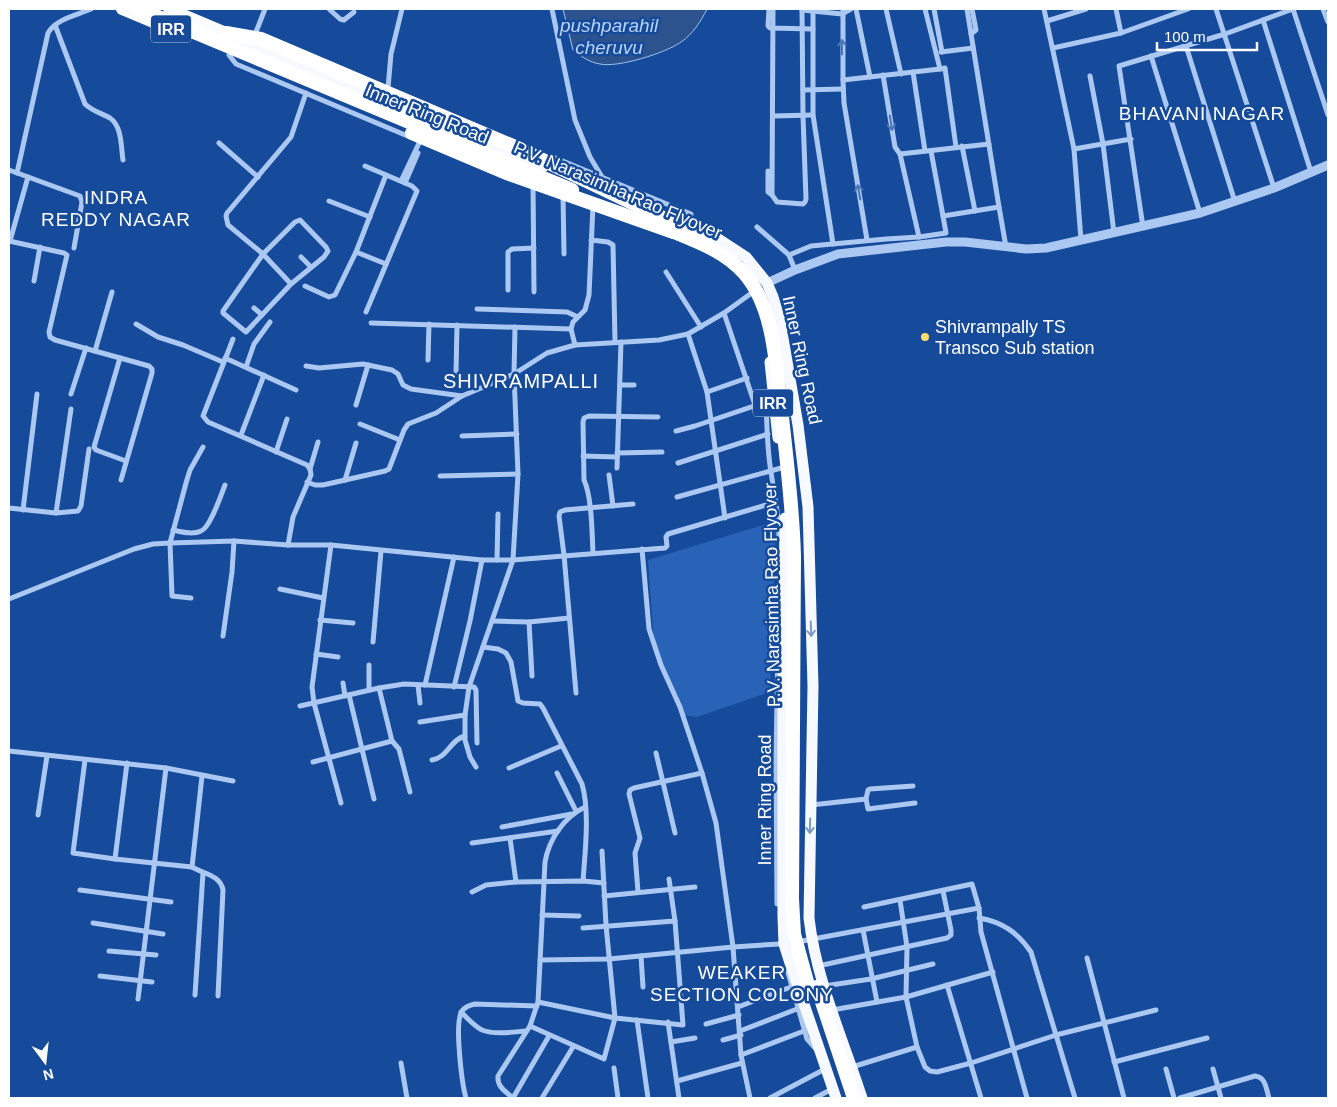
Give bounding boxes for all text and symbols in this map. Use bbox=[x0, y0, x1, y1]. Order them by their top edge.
road number: IRR bbox=[151, 15, 191, 42]
water label: pushparahil cheruvu bbox=[559, 15, 659, 58]
scale bar bbox=[1157, 20, 1257, 52]
text: 100 m bbox=[1164, 28, 1206, 45]
one-way arrow bbox=[837, 39, 847, 56]
street label: Inner Ring Road bbox=[362, 80, 492, 148]
district label: BHAVANI NAGAR bbox=[1119, 103, 1285, 124]
one-way arrow bbox=[886, 114, 896, 130]
street label: P.V. Narasimha Rao Flyover bbox=[511, 137, 725, 243]
one-way arrow bbox=[853, 185, 863, 201]
district label: INDRA REDDY NAGAR bbox=[41, 187, 191, 230]
street label: Inner Ring Road bbox=[779, 294, 825, 426]
place label: Shivrampally TS Transco Sub station bbox=[935, 317, 1094, 358]
marker: Shivrampally TS Transco Sub station bbox=[919, 331, 931, 343]
district label: SHIVRAMPALLI bbox=[443, 370, 599, 392]
road number: IRR bbox=[753, 389, 793, 416]
street label: P.V. Narasimha Rao Flyover bbox=[760, 483, 784, 707]
one-way arrow bbox=[807, 620, 816, 636]
street label: Inner Ring Road bbox=[755, 734, 775, 866]
one-way arrow bbox=[806, 818, 815, 834]
district label: WEAKER SECTION COLONY bbox=[650, 962, 834, 1005]
north arrow bbox=[20, 1037, 70, 1087]
text: N bbox=[41, 1066, 55, 1084]

